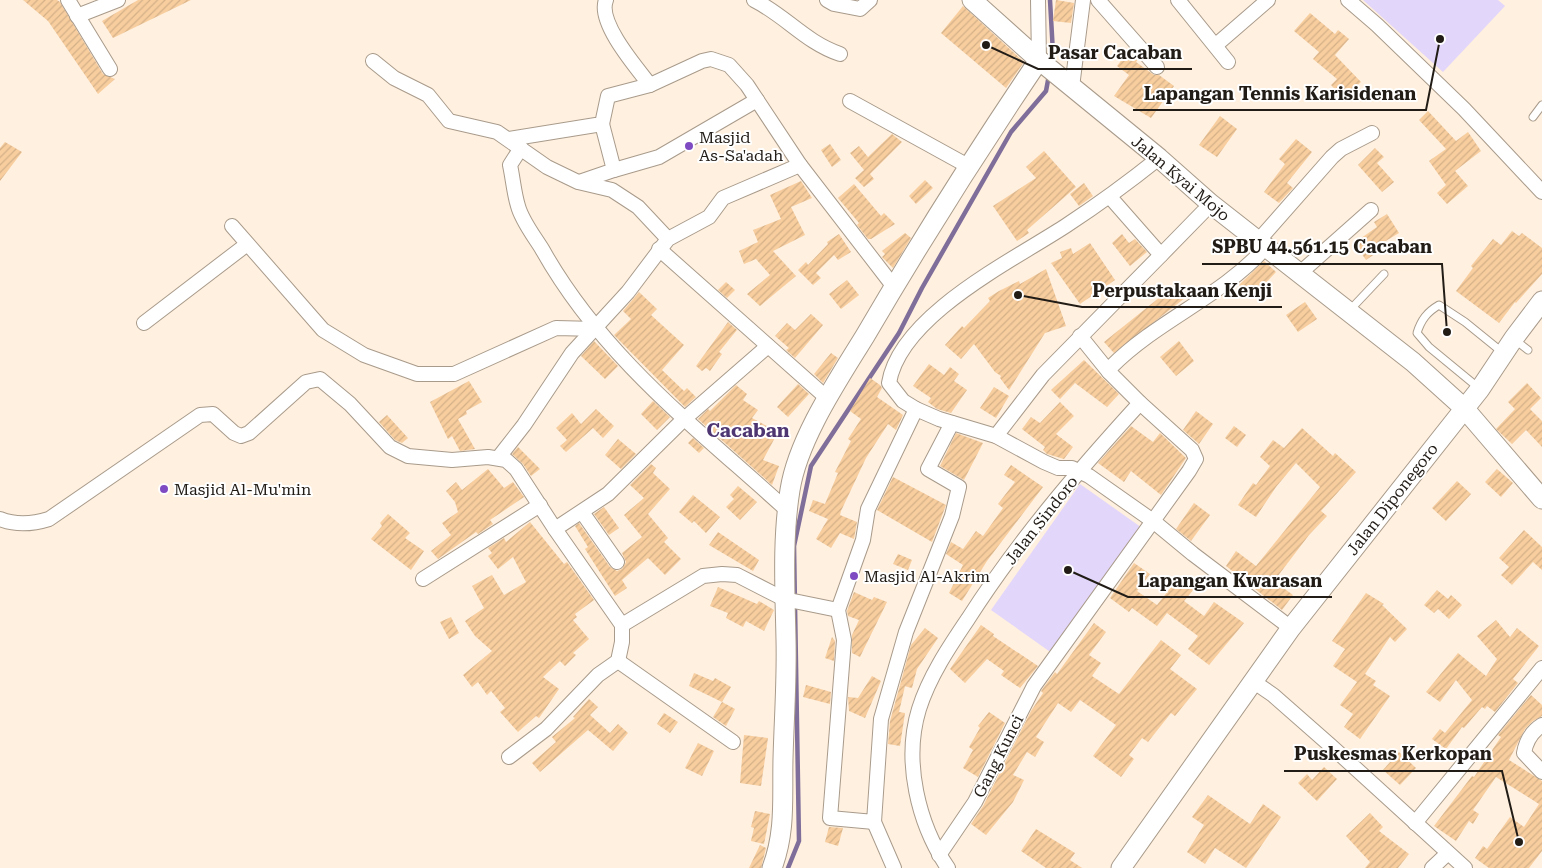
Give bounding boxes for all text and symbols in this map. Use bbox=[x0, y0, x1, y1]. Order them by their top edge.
callout: Pasar Cacaban bbox=[1038, 36, 1192, 69]
text: Pasar Cacaban bbox=[1048, 42, 1182, 63]
callout: Lapangan Tennis Karisidenan bbox=[1133, 77, 1426, 110]
text: Lapangan Tennis Karisidenan bbox=[1144, 83, 1416, 104]
place label: Masjid As-Sa'adah bbox=[699, 128, 783, 165]
street label: Jalan Kyai Mojo bbox=[1128, 132, 1234, 225]
marker: Masjid As-Sa'adah bbox=[683, 140, 695, 152]
callout: SPBU 44.561.15 Cacaban bbox=[1202, 231, 1442, 264]
text: SPBU 44.561.15 Cacaban bbox=[1212, 236, 1432, 257]
callout: Perpustakaan Kenji bbox=[1082, 274, 1282, 307]
text: Perpustakaan Kenji bbox=[1092, 280, 1272, 301]
district label: Cacaban bbox=[706, 419, 790, 442]
street label: Jalan Diponegoro bbox=[1343, 439, 1442, 559]
street label: Jalan Sindoro bbox=[1001, 472, 1082, 568]
place label: Masjid Al-Mu'min bbox=[174, 480, 311, 499]
marker: Masjid Al-Mu'min bbox=[158, 483, 170, 495]
callout: Lapangan Kwarasan bbox=[1128, 564, 1332, 597]
place label: Masjid Al-Akrim bbox=[864, 567, 991, 586]
marker: Masjid Al-Akrim bbox=[848, 570, 860, 582]
text: Lapangan Kwarasan bbox=[1138, 570, 1322, 591]
street label: Gang Kunci bbox=[969, 712, 1027, 801]
callout: Puskesmas Kerkopan bbox=[1284, 738, 1502, 771]
text: Puskesmas Kerkopan bbox=[1294, 743, 1492, 764]

